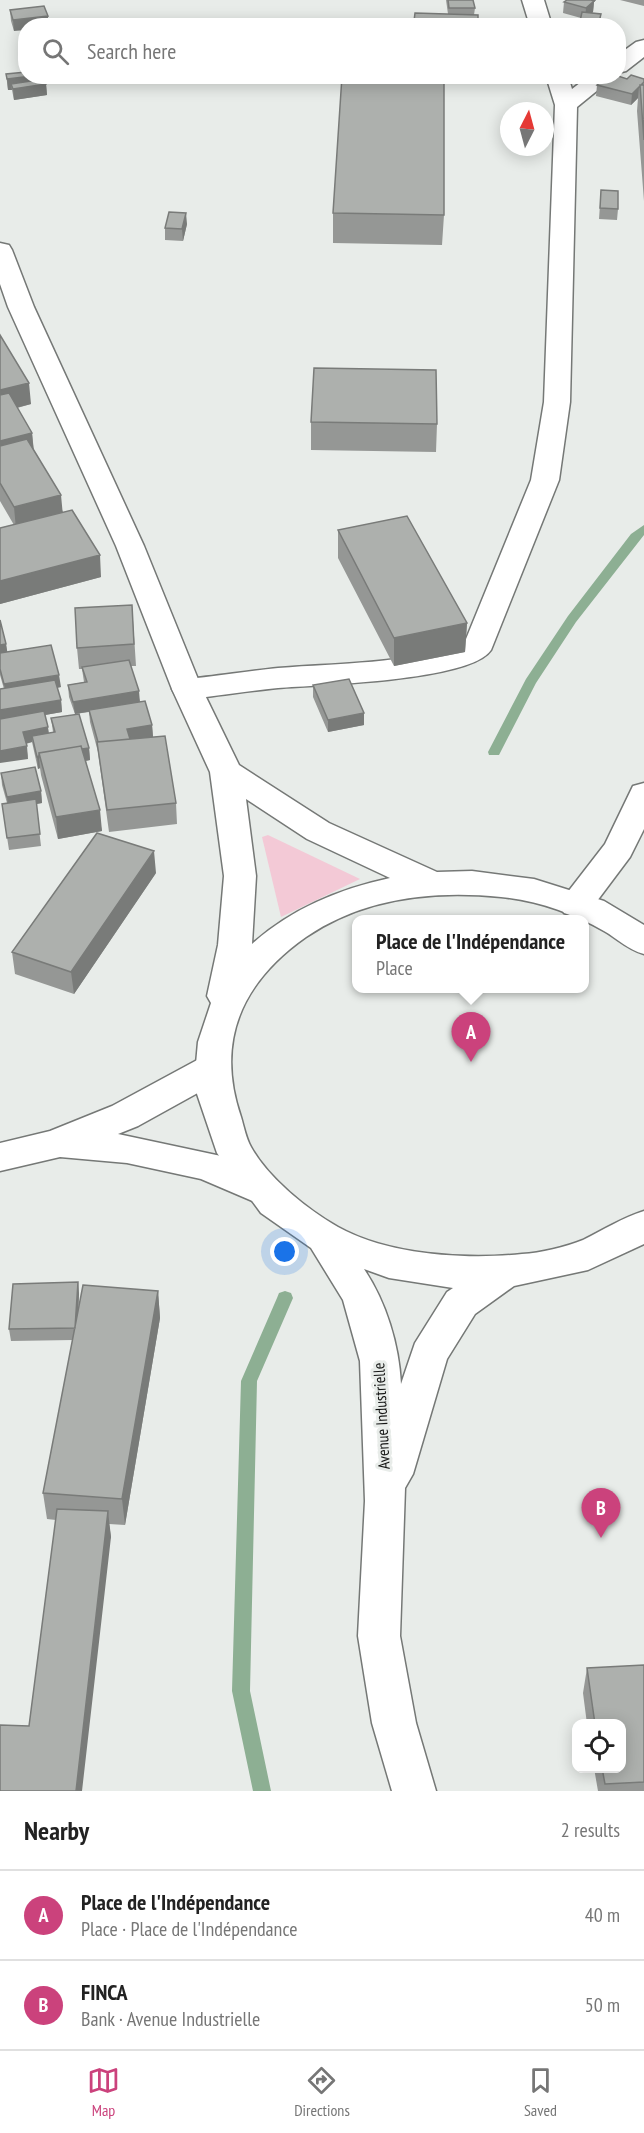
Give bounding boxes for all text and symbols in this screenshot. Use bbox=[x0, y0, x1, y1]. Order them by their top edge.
search box bbox=[18, 18, 626, 84]
icon: search bbox=[39, 35, 72, 68]
text: Search here bbox=[87, 37, 176, 65]
north arrow bbox=[500, 102, 554, 156]
popup bbox=[352, 915, 589, 993]
text: Place de l'Indépendance bbox=[376, 927, 565, 955]
text: Place bbox=[376, 955, 413, 981]
pin: A bbox=[452, 1012, 490, 1062]
your location bbox=[270, 1237, 299, 1266]
street label: Avenue Industrielle bbox=[368, 1362, 394, 1470]
pin: B bbox=[582, 1488, 620, 1538]
map controls bbox=[572, 1719, 626, 1773]
button: locate bbox=[572, 1719, 626, 1773]
text: Nearby bbox=[24, 1814, 89, 1847]
text: 2 results bbox=[561, 1817, 620, 1843]
text: Place de l'Indépendance bbox=[81, 1888, 270, 1916]
text: A bbox=[38, 1902, 49, 1928]
text: 40 m bbox=[585, 1902, 620, 1928]
text: Place · Place de l'Indépendance bbox=[81, 1916, 297, 1942]
text: FINCA bbox=[81, 1978, 128, 2006]
text: B bbox=[39, 1992, 48, 2018]
text: 50 m bbox=[585, 1992, 620, 2018]
text: Bank · Avenue Industrielle bbox=[81, 2006, 260, 2032]
tab: Map bbox=[87, 2064, 120, 2120]
tab: Directions bbox=[294, 2064, 350, 2120]
tab: Saved bbox=[524, 2064, 557, 2120]

